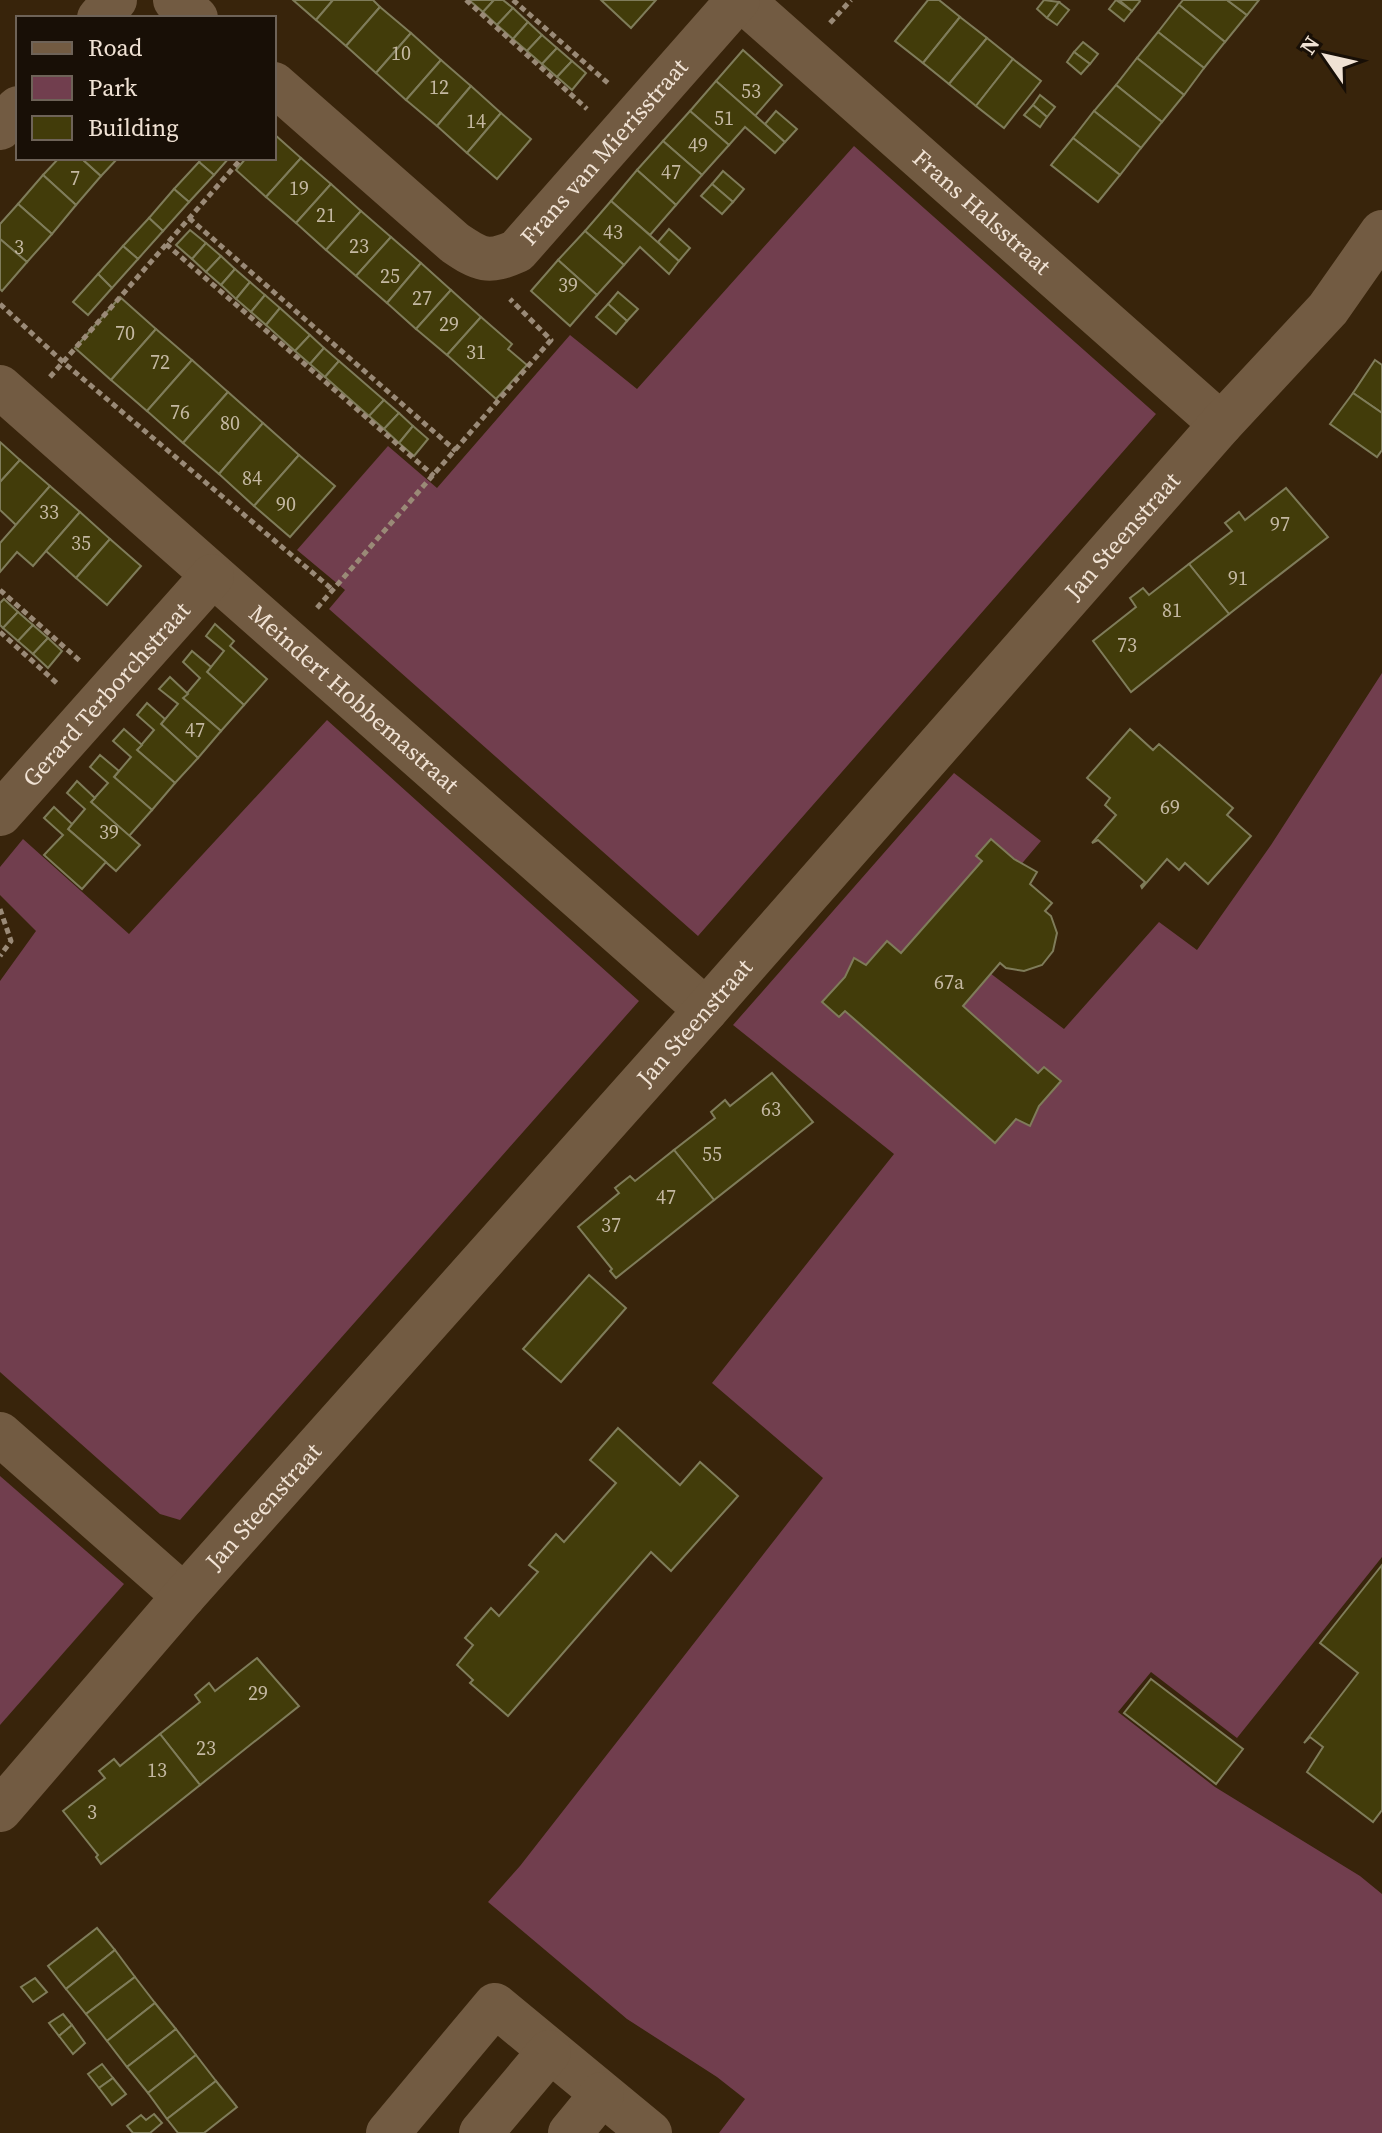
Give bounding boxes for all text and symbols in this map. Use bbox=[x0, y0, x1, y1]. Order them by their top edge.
legend bbox=[16, 16, 276, 160]
north arrow bbox=[1286, 16, 1366, 96]
text: N bbox=[1293, 30, 1326, 60]
text: Road bbox=[88, 31, 143, 64]
house number: 10 bbox=[391, 39, 411, 67]
street label: Frans van Mierisstraat bbox=[512, 51, 695, 252]
text: Park bbox=[88, 71, 138, 104]
house number: 12 bbox=[429, 73, 449, 101]
house number: 53 bbox=[741, 77, 761, 105]
house number: 51 bbox=[714, 104, 734, 132]
house number: 14 bbox=[466, 107, 486, 135]
text: Building bbox=[88, 111, 179, 144]
house number: 49 bbox=[688, 131, 708, 159]
street label: Frans Halsstraat bbox=[906, 142, 1058, 282]
house number: 47 bbox=[661, 158, 681, 186]
house number: 7 bbox=[70, 164, 80, 192]
house number: 19 bbox=[289, 174, 309, 202]
house number: 21 bbox=[316, 201, 336, 229]
house number: 43 bbox=[603, 218, 623, 246]
house number: 23 bbox=[349, 232, 369, 260]
house number: 3 bbox=[14, 233, 24, 261]
house number: 25 bbox=[380, 262, 400, 290]
house number: 39 bbox=[558, 271, 578, 299]
house number: 27 bbox=[412, 284, 432, 312]
house number: 29 bbox=[439, 310, 459, 338]
house number: 70 bbox=[115, 319, 135, 347]
house number: 31 bbox=[466, 338, 486, 366]
house number: 72 bbox=[150, 348, 170, 376]
house number: 76 bbox=[170, 398, 190, 426]
house number: 80 bbox=[220, 409, 240, 437]
house number: 84 bbox=[242, 464, 262, 492]
street label: Jan Steenstraat bbox=[1056, 465, 1187, 607]
house number: 90 bbox=[276, 490, 296, 518]
house number: 33 bbox=[39, 498, 59, 526]
house number: 97 bbox=[1270, 510, 1290, 538]
house number: 35 bbox=[71, 529, 91, 557]
house number: 91 bbox=[1228, 564, 1248, 592]
street label: Gerard Terborchstraat bbox=[15, 594, 197, 794]
house number: 81 bbox=[1162, 596, 1182, 624]
street label: Meindert Hobbemastraat bbox=[242, 597, 467, 801]
house number: 73 bbox=[1117, 631, 1137, 659]
house number: 47 bbox=[185, 716, 205, 744]
house number: 69 bbox=[1160, 793, 1180, 821]
house number: 39 bbox=[99, 818, 119, 846]
street label: Jan Steenstraat bbox=[628, 951, 760, 1094]
house number: 67a bbox=[934, 968, 965, 996]
house number: 63 bbox=[761, 1095, 781, 1123]
house number: 55 bbox=[702, 1140, 722, 1168]
house number: 47 bbox=[656, 1183, 676, 1211]
house number: 37 bbox=[601, 1211, 621, 1239]
street label: Jan Steenstraat bbox=[197, 1435, 329, 1578]
house number: 29 bbox=[248, 1679, 268, 1707]
house number: 23 bbox=[196, 1734, 216, 1762]
house number: 13 bbox=[147, 1756, 167, 1784]
house number: 3 bbox=[87, 1798, 97, 1826]

